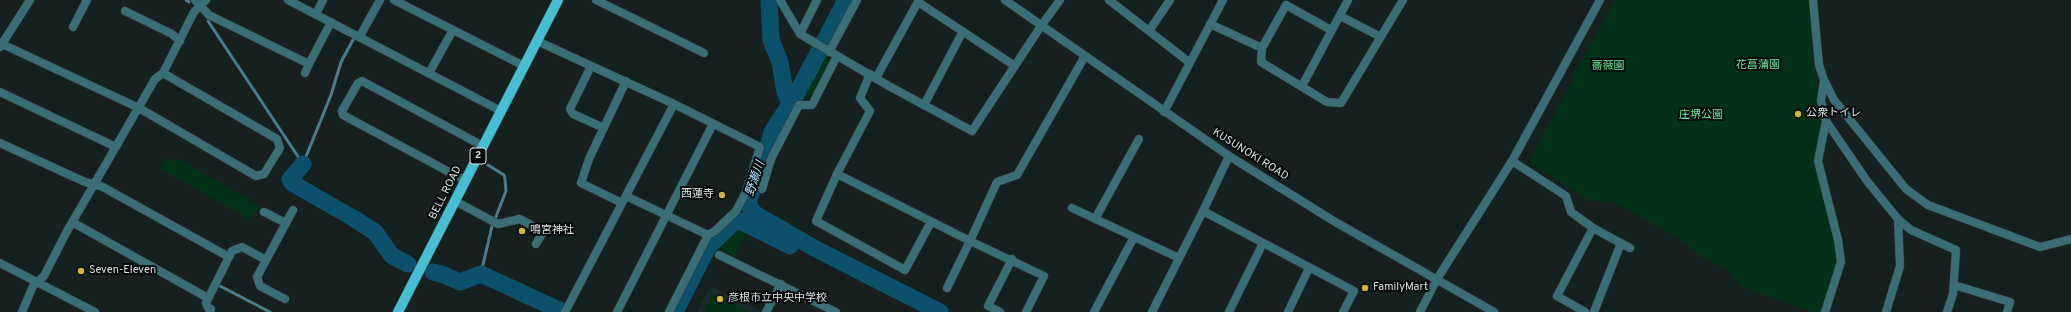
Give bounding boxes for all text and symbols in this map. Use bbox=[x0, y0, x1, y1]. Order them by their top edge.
park label: 花菖蒲園 bbox=[1736, 59, 1780, 73]
park label: 薔薇園 bbox=[1592, 60, 1624, 74]
place label: 公衆トイレ bbox=[1806, 107, 1861, 121]
park label: 庄堺公園 bbox=[1679, 109, 1723, 123]
marker: 公衆トイレ bbox=[1793, 109, 1803, 119]
street label: KUSUNOKI ROAD bbox=[1210, 126, 1290, 184]
road number: 2 bbox=[470, 148, 486, 164]
water label: 野瀬川 bbox=[743, 160, 769, 198]
street label: BELL ROAD bbox=[427, 164, 465, 222]
place label: 西蓮寺 bbox=[681, 188, 714, 202]
marker: 西蓮寺 bbox=[717, 190, 727, 200]
place label: 鳴宮神社 bbox=[530, 224, 574, 238]
marker: 鳴宮神社 bbox=[517, 226, 527, 236]
place label: Seven-Eleven bbox=[89, 264, 156, 278]
marker: Seven-Eleven bbox=[76, 266, 86, 276]
place label: FamilyMart bbox=[1373, 281, 1428, 295]
marker: FamilyMart bbox=[1360, 283, 1370, 293]
place label: 彦根市立中央中学校 bbox=[728, 292, 827, 306]
marker: 彦根市立中央中学校 bbox=[715, 294, 725, 304]

